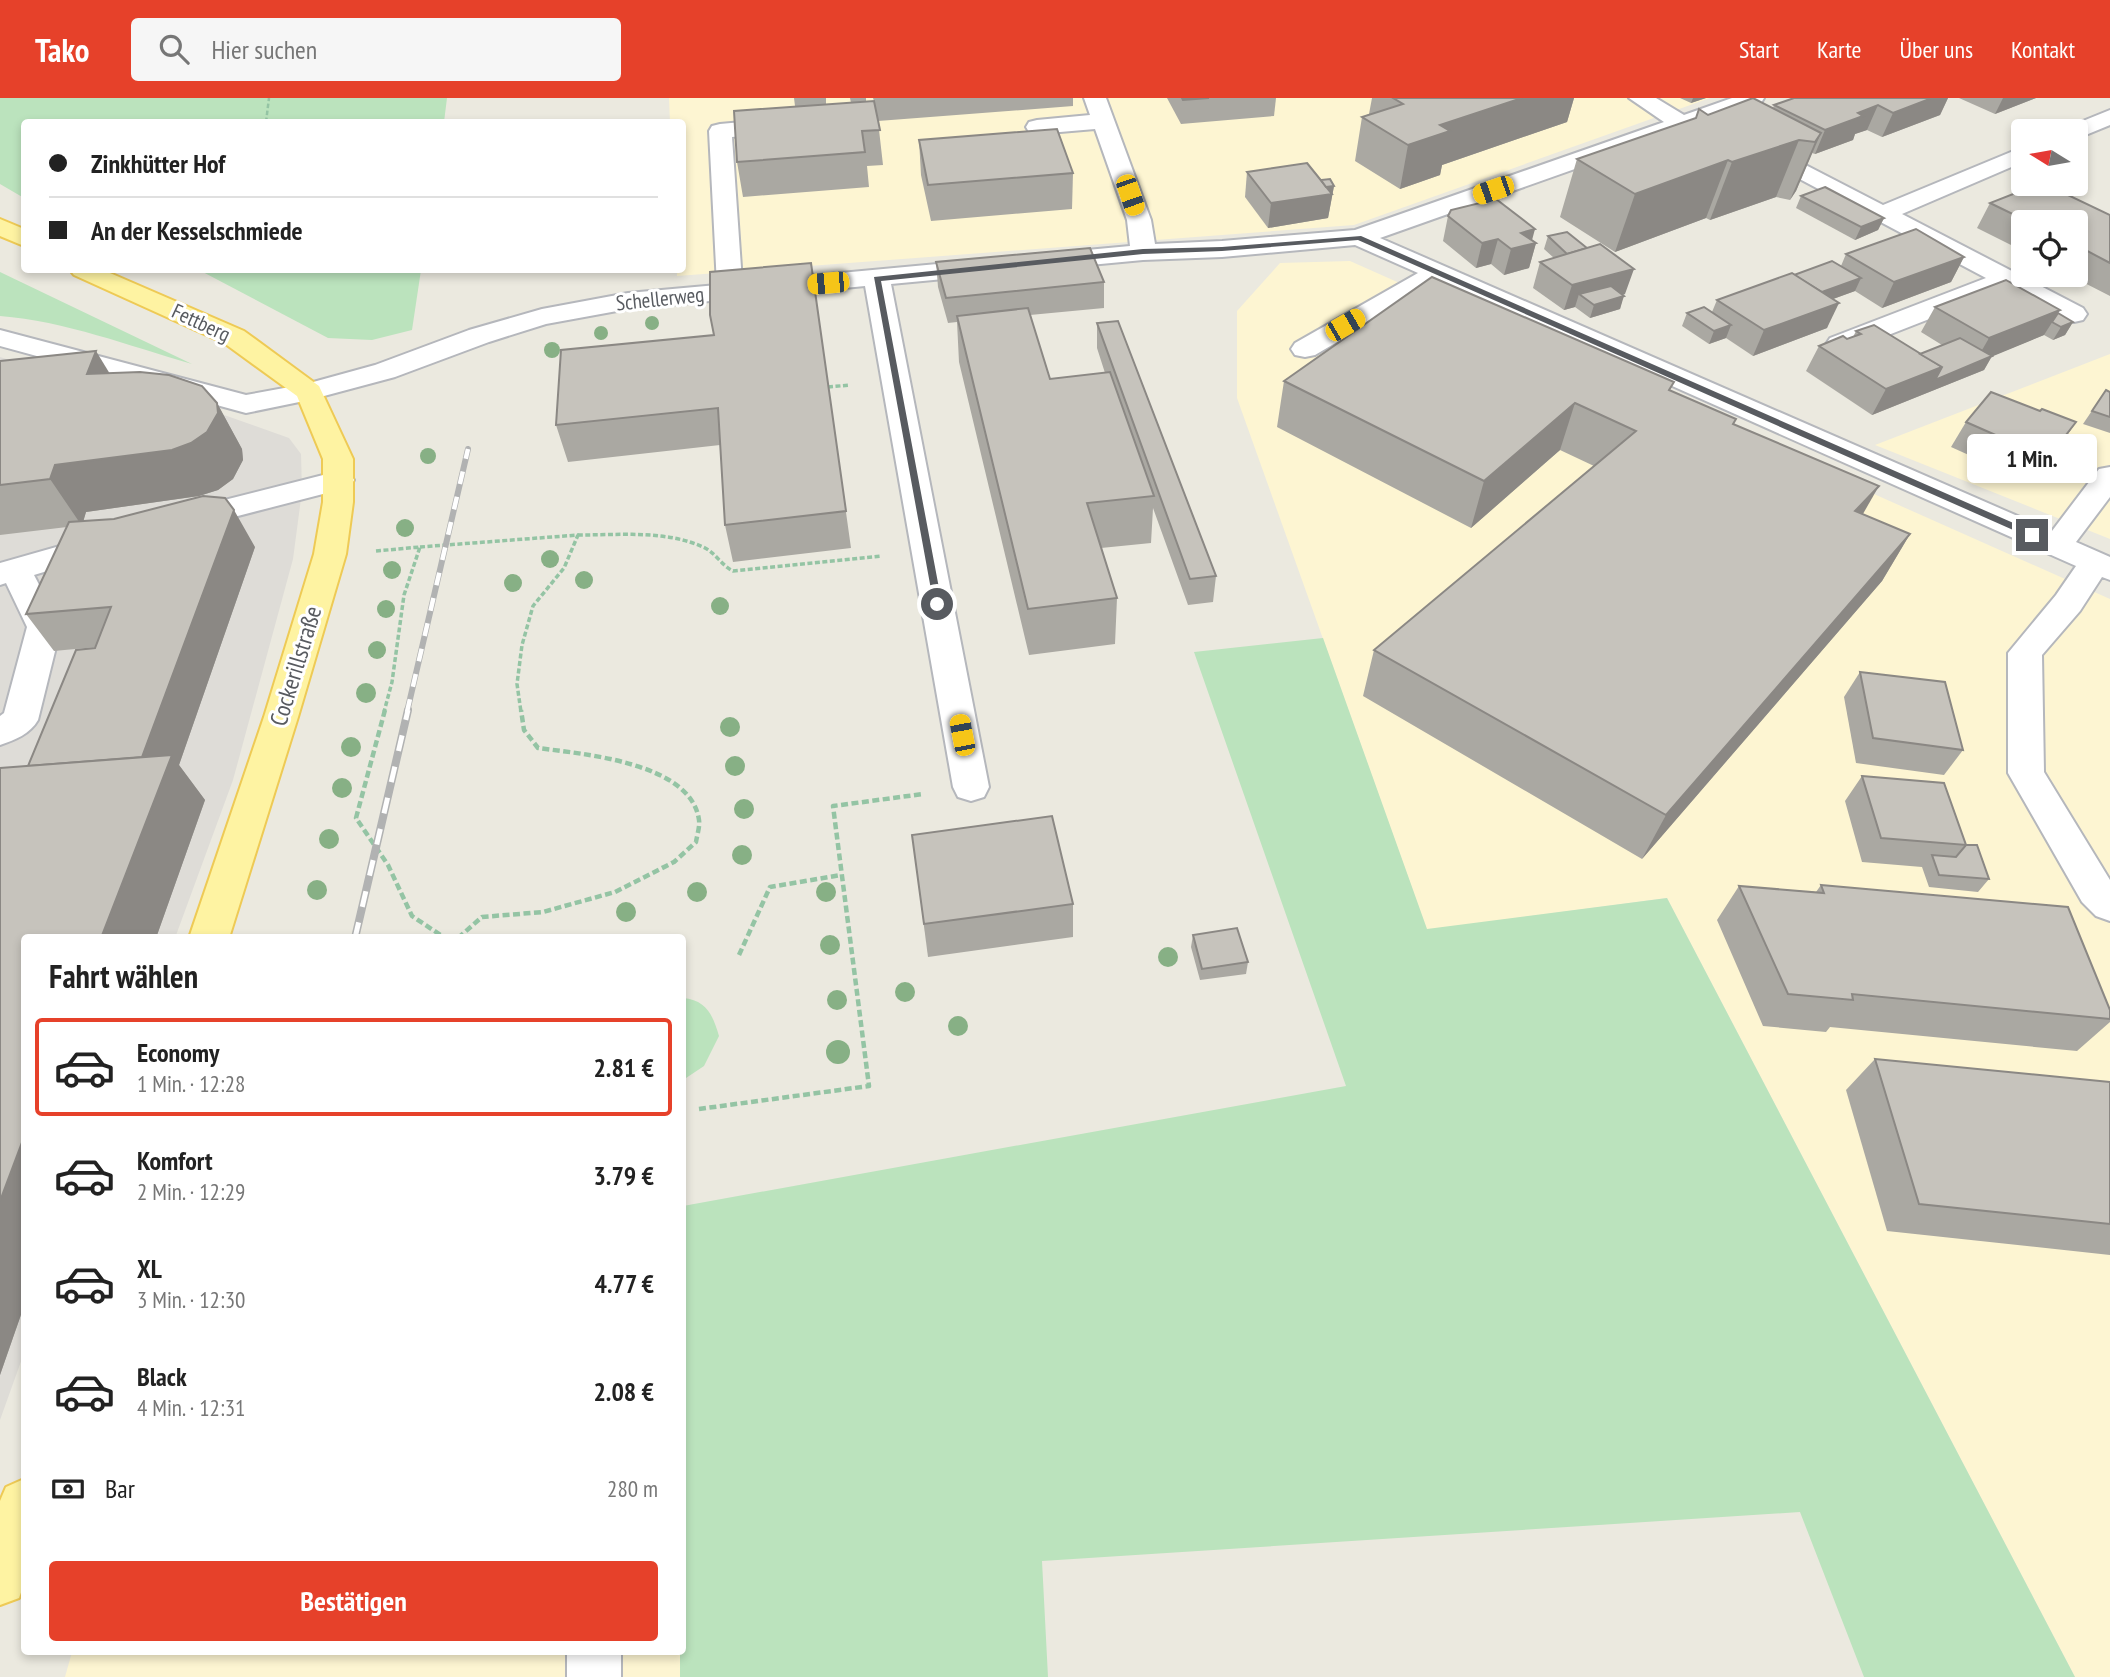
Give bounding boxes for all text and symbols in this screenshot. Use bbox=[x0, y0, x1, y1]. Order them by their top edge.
search box bbox=[131, 18, 621, 81]
text: Tako bbox=[35, 28, 89, 71]
icon: search bbox=[155, 30, 193, 68]
text: Hier suchen bbox=[211, 33, 317, 66]
text: Start bbox=[1739, 34, 1779, 65]
text: Karte bbox=[1817, 34, 1862, 65]
text: Über uns bbox=[1900, 34, 1973, 65]
text: Kontakt bbox=[2011, 34, 2075, 65]
north arrow bbox=[2011, 119, 2088, 196]
map controls bbox=[2011, 119, 2088, 287]
text: Zinkhütter Hof bbox=[91, 147, 225, 180]
car bbox=[1114, 172, 1147, 218]
car bbox=[1470, 173, 1517, 207]
button: locate bbox=[2011, 210, 2088, 287]
text: An der Kesselschmiede bbox=[91, 214, 303, 247]
car bbox=[807, 271, 850, 295]
street label: Schellerweg bbox=[615, 280, 705, 317]
street label: Fettberg bbox=[168, 297, 235, 348]
car bbox=[1322, 305, 1369, 345]
callout: 1 Min. bbox=[1967, 434, 2097, 482]
text: 1 Min. bbox=[2006, 444, 2058, 473]
route end bbox=[2016, 519, 2048, 551]
route start bbox=[921, 588, 953, 620]
street label: Cockerillstraße bbox=[263, 602, 328, 730]
car bbox=[948, 712, 977, 758]
text: Fahrt wählen bbox=[49, 955, 198, 997]
icon: car bbox=[53, 1036, 116, 1099]
text: Economy bbox=[137, 1036, 219, 1069]
text: 2.81 € bbox=[593, 1051, 654, 1084]
text: 1 Min. · 12:28 bbox=[137, 1069, 245, 1098]
icon: car bbox=[53, 1144, 116, 1207]
text: Komfort bbox=[137, 1144, 213, 1177]
text: 3.79 € bbox=[593, 1159, 654, 1192]
text: 2 Min. · 12:29 bbox=[137, 1177, 245, 1206]
icon: car bbox=[53, 1252, 116, 1315]
text: XL bbox=[137, 1252, 162, 1285]
text: 4.77 € bbox=[595, 1267, 654, 1300]
text: 3 Min. · 12:30 bbox=[137, 1285, 245, 1314]
icon: car bbox=[53, 1360, 116, 1423]
text: Black bbox=[137, 1360, 187, 1393]
text: 2.08 € bbox=[593, 1375, 654, 1408]
text: 4 Min. · 12:31 bbox=[137, 1393, 245, 1422]
icon: cash bbox=[49, 1470, 87, 1508]
text: Bar bbox=[105, 1472, 135, 1505]
text: 280 m bbox=[607, 1474, 658, 1503]
button: Bestätigen bbox=[49, 1561, 658, 1641]

